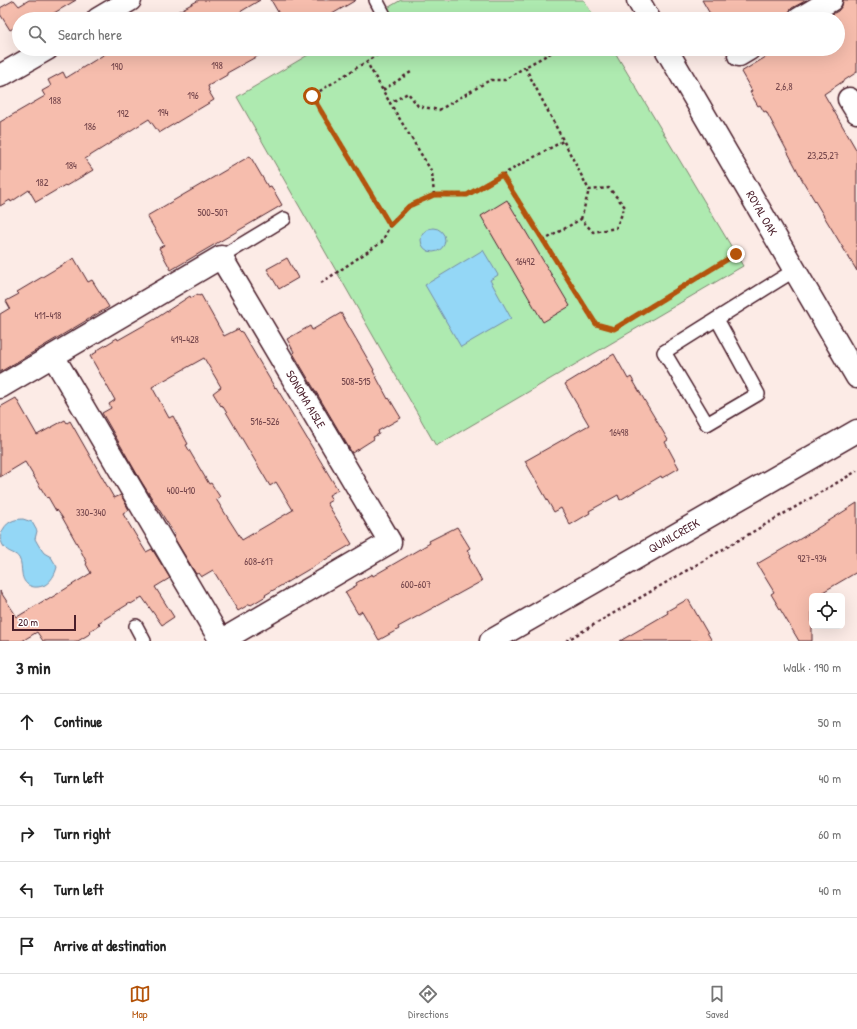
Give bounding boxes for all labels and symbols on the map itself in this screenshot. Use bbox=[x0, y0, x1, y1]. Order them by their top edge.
house number: 198 bbox=[211, 59, 223, 72]
house number: 190 bbox=[111, 60, 123, 73]
house number: 2,6,8 bbox=[775, 80, 793, 93]
route start bbox=[303, 87, 321, 105]
house number: 196 bbox=[187, 89, 199, 102]
house number: 188 bbox=[49, 94, 61, 107]
house number: 194 bbox=[157, 106, 169, 119]
house number: 192 bbox=[117, 107, 129, 120]
house number: 186 bbox=[84, 120, 96, 133]
house number: 23,25,27 bbox=[807, 149, 839, 162]
house number: 184 bbox=[65, 159, 77, 172]
house number: 182 bbox=[36, 176, 49, 189]
street label: ROYAL OAK bbox=[742, 187, 782, 239]
house number: 500-507 bbox=[198, 206, 228, 219]
route end bbox=[727, 245, 745, 263]
house number: 16492 bbox=[515, 255, 535, 268]
house number: 411-418 bbox=[35, 309, 61, 322]
house number: 419-428 bbox=[171, 333, 199, 346]
street label: SONOMA AISLE bbox=[282, 367, 330, 432]
house number: 508-515 bbox=[341, 375, 371, 388]
house number: 516-526 bbox=[251, 415, 279, 428]
house number: 16498 bbox=[609, 426, 629, 439]
house number: 400-410 bbox=[167, 484, 196, 497]
house number: 330-340 bbox=[76, 506, 107, 519]
street label: QUAILCREEK bbox=[645, 514, 703, 557]
house number: 927-934 bbox=[797, 552, 827, 565]
house number: 608-617 bbox=[244, 555, 274, 568]
house number: 600-607 bbox=[401, 578, 431, 591]
scale bar bbox=[12, 613, 76, 632]

